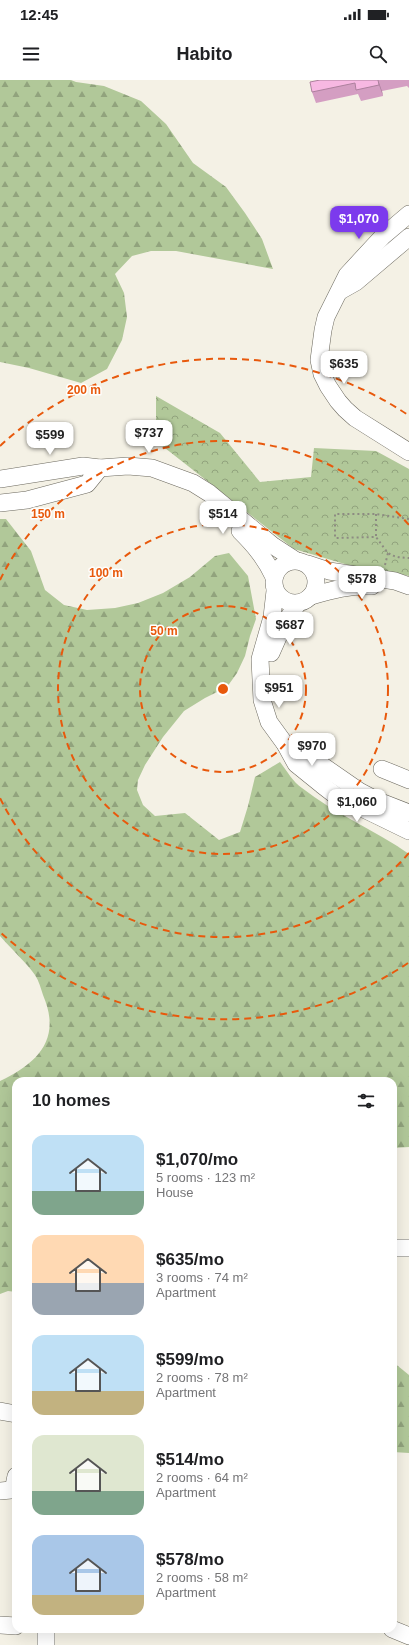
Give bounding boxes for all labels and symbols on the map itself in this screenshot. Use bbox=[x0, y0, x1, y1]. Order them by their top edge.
pin: $1,070 bbox=[326, 206, 392, 240]
pin: $635 bbox=[320, 351, 368, 385]
text: 200 m bbox=[67, 383, 101, 397]
pin: $737 bbox=[125, 420, 173, 454]
pin: $599 bbox=[26, 422, 74, 456]
pin: $514 bbox=[199, 501, 247, 535]
text: 150 m bbox=[31, 507, 65, 521]
text: 100 m bbox=[89, 566, 123, 580]
pin: $578 bbox=[338, 566, 386, 600]
pin: $687 bbox=[266, 612, 314, 646]
text: 50 m bbox=[150, 624, 178, 638]
pin: $951 bbox=[255, 675, 303, 709]
centre of rings bbox=[216, 682, 230, 696]
pin: $970 bbox=[288, 733, 336, 767]
pin: $1,060 bbox=[324, 789, 390, 823]

